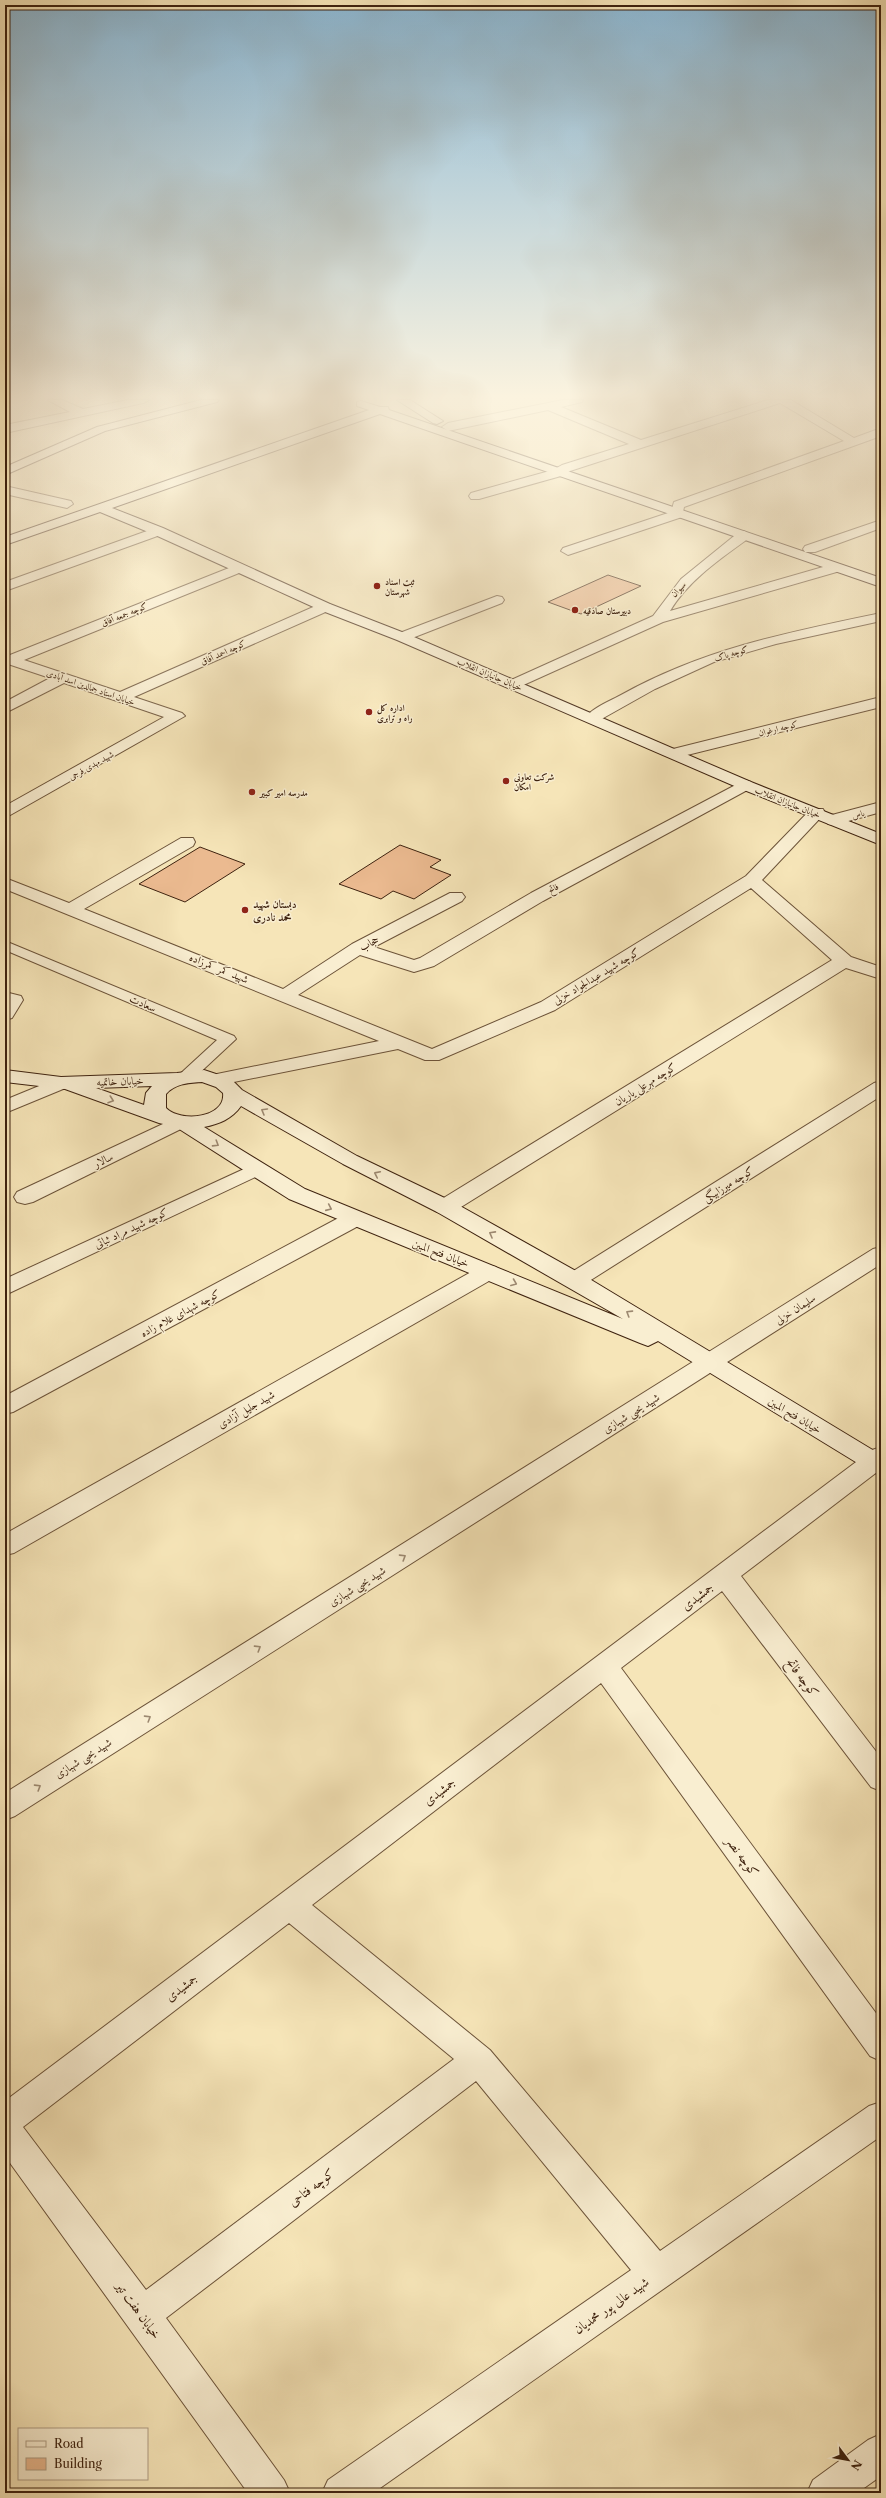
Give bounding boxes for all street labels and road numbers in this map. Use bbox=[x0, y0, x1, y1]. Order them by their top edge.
street label: سیوان bbox=[668, 579, 689, 600]
street label: کوچه جمعه آفاق bbox=[99, 600, 149, 629]
street label: کوچه احمد آفاق bbox=[199, 637, 248, 668]
street label: کوچه پاک bbox=[713, 643, 750, 665]
street label: خیابان جانبازان انقلاب bbox=[455, 655, 524, 694]
street label: خیابان استاد جمالدین اسد آبادی bbox=[45, 667, 137, 708]
street label: کوچه ارغوان bbox=[757, 718, 799, 739]
street label: شهید مهدی فرجی bbox=[67, 748, 116, 783]
street label: خیابان جانبازان انقلاب bbox=[753, 784, 822, 821]
street label: یاس bbox=[850, 807, 867, 822]
street label: فاتح bbox=[546, 881, 562, 898]
street label: حجاب bbox=[357, 932, 381, 954]
street label: کوچه شهید عبدالجواد خزلی bbox=[550, 945, 642, 1008]
street label: شهید کمر کمرزاده bbox=[187, 950, 251, 987]
street label: سعادت bbox=[127, 991, 159, 1015]
street label: کوچه مهرعلی یاریان bbox=[612, 1059, 680, 1110]
street label: خیابان خاتمیه bbox=[96, 1073, 144, 1089]
street label: سالار bbox=[90, 1149, 115, 1171]
street label: کوچه میرزابیگی bbox=[700, 1163, 756, 1206]
street label: کوچه شهید مراد ثباتی bbox=[92, 1205, 170, 1252]
street label: خیابان فتح المبین bbox=[409, 1236, 471, 1274]
street label: کوچه شهدای غلام زاده bbox=[138, 1286, 224, 1343]
street label: سلیمان خزلی bbox=[772, 1291, 818, 1327]
street label: شهید جلیل آزادی bbox=[215, 1387, 278, 1433]
street label: شهید یحیی شهبازی bbox=[600, 1390, 664, 1439]
street label: خیابان فتح المبین bbox=[764, 1394, 824, 1440]
street label: شهید یحیی شهبازی bbox=[326, 1563, 390, 1612]
street label: جمشیدی bbox=[678, 1579, 716, 1613]
street label: کوچه فاتح bbox=[780, 1654, 823, 1702]
street label: شهید یحیی شهبازی bbox=[52, 1735, 116, 1784]
street label: جمشیدی bbox=[420, 1774, 458, 1808]
street label: کوچه نصر bbox=[721, 1831, 763, 1880]
street label: جمشیدی bbox=[162, 1970, 200, 2004]
street label: کوچه فتاحی bbox=[285, 2165, 338, 2210]
street label: شهید عالی پور محمدیان bbox=[570, 2273, 653, 2338]
street label: خیابان هفت تیر bbox=[111, 2277, 165, 2342]

